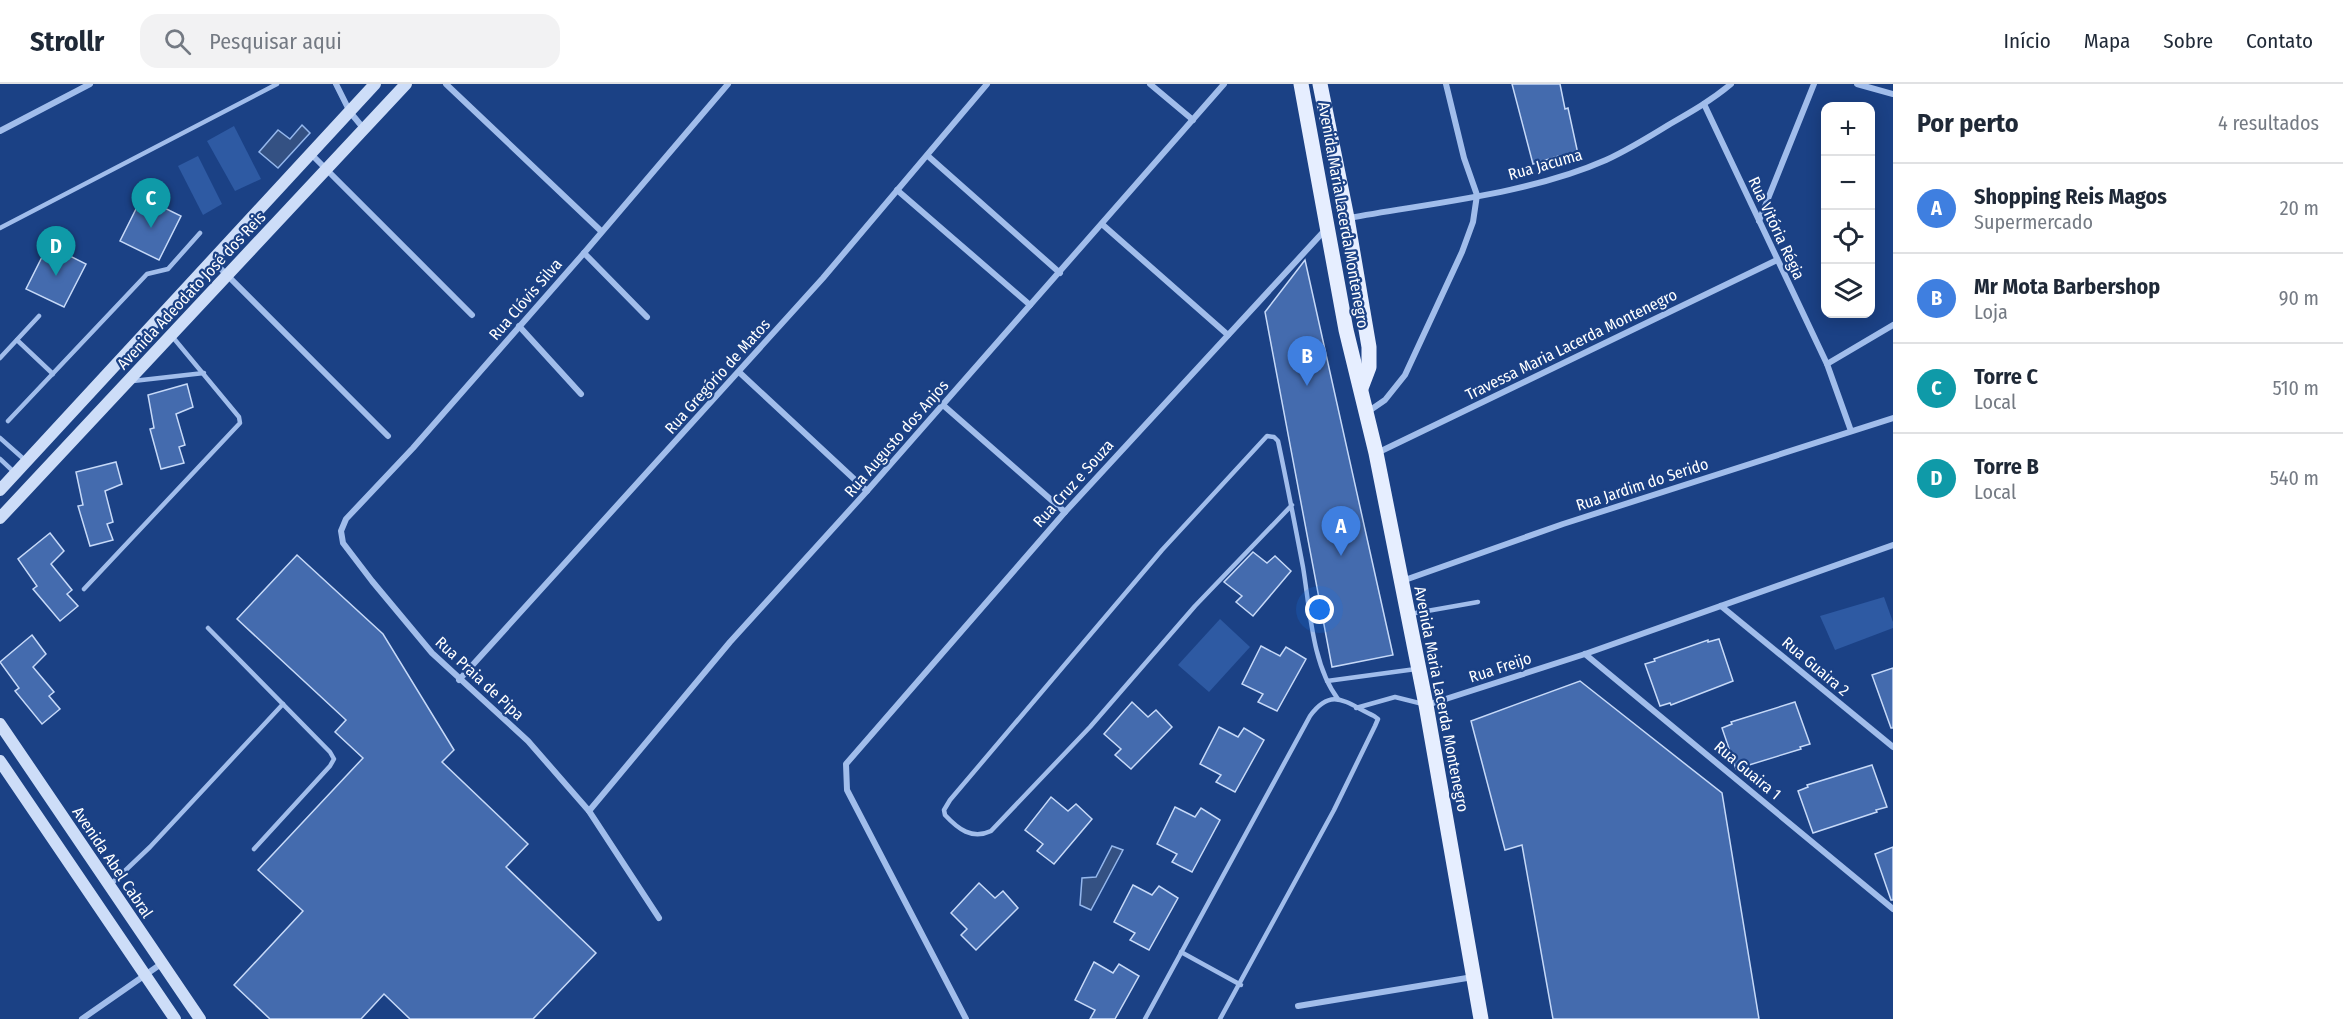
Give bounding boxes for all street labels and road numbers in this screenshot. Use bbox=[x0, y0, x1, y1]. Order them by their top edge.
street label: Avenida Maria Lacerda Montenegro bbox=[1314, 100, 1373, 330]
street label: Rua Jacuma bbox=[1506, 145, 1584, 184]
street label: Rua Vitória Régia bbox=[1744, 174, 1809, 283]
street label: Avenida Adeodato José dos Reis bbox=[113, 207, 270, 373]
street label: Rua Clóvis Silva bbox=[485, 255, 566, 344]
street label: Travessa Maria Lacerda Montenegro bbox=[1462, 285, 1680, 404]
street label: Rua Gregório de Matos bbox=[661, 315, 774, 438]
street label: Rua Augusto dos Anjos bbox=[840, 376, 953, 501]
street label: Rua Cruz e Souza bbox=[1029, 436, 1118, 531]
street label: Rua Jardim do Serido bbox=[1574, 454, 1711, 515]
street label: Avenida Maria Lacerda Montenegro bbox=[1410, 585, 1473, 814]
street label: Rua Praia de Pipa bbox=[431, 632, 528, 724]
street label: Rua Guaira 2 bbox=[1778, 633, 1853, 700]
street label: Rua Freijo bbox=[1466, 648, 1534, 687]
street label: Rua Guaira 1 bbox=[1711, 737, 1785, 804]
street label: Avenida Abel Cabral bbox=[68, 803, 157, 922]

